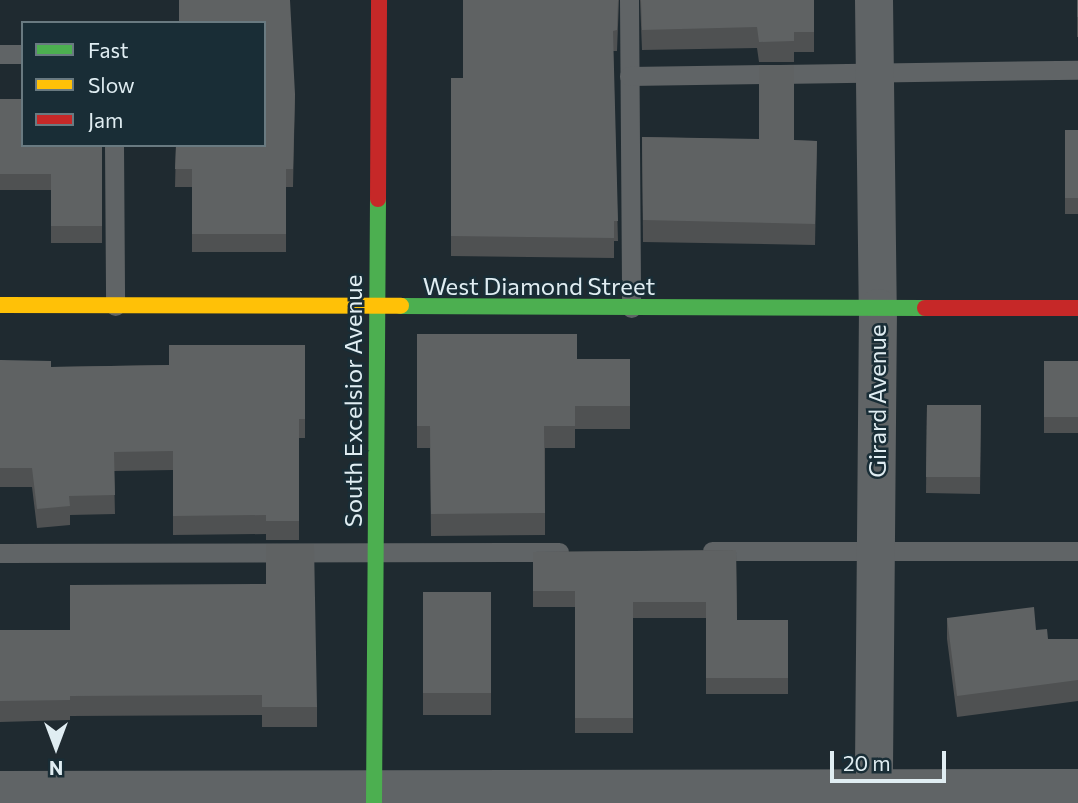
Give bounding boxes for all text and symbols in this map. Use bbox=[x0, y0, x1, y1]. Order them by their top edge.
legend bbox=[21, 21, 266, 147]
text: Fast bbox=[88, 37, 129, 62]
text: Slow bbox=[88, 72, 135, 97]
text: Jam bbox=[88, 107, 123, 132]
street label: West Diamond Street bbox=[423, 272, 655, 300]
street label: South Excelsior Avenue bbox=[339, 275, 367, 527]
street label: Girard Avenue bbox=[863, 324, 891, 478]
north arrow bbox=[21, 712, 91, 782]
scale bar bbox=[833, 736, 948, 780]
text: 20 m bbox=[843, 750, 891, 775]
text: N bbox=[49, 757, 63, 780]

